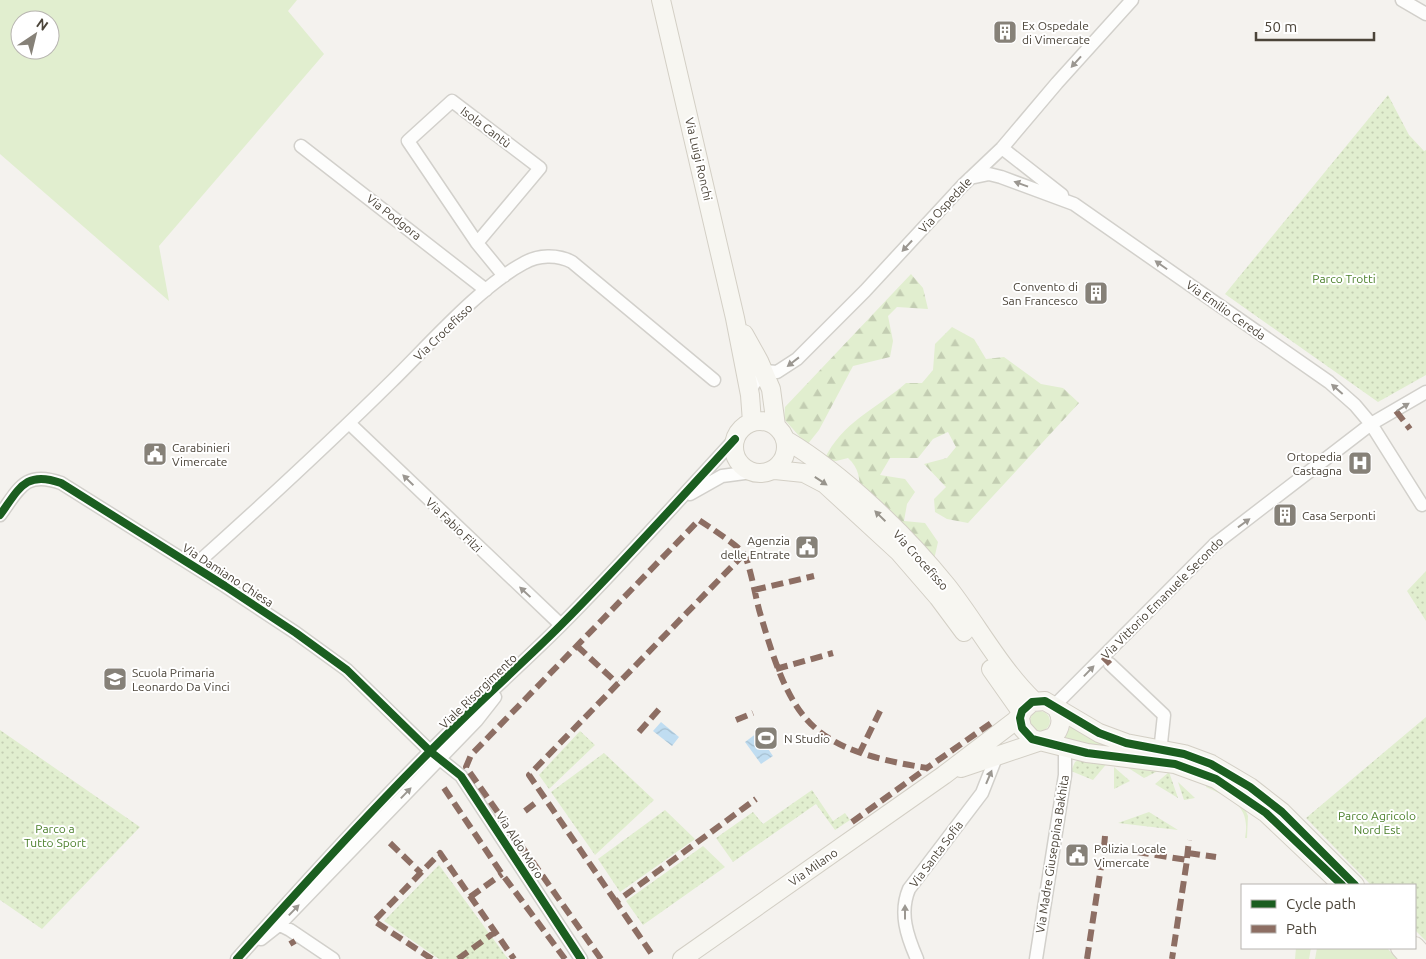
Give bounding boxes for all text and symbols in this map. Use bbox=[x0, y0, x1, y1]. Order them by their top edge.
north arrow bbox=[10, 10, 60, 60]
scale bar bbox=[1256, 10, 1374, 42]
text: N bbox=[34, 15, 51, 34]
text: 50 m bbox=[1264, 18, 1297, 35]
building icon: Ex Ospedale di Vimercate bbox=[992, 19, 1018, 45]
place label: Ex Ospedale di Vimercate bbox=[1022, 19, 1090, 46]
one-way arrow bbox=[1070, 55, 1082, 67]
street label: Isola Cantù bbox=[458, 104, 514, 150]
street label: Via Luigi Ronchi bbox=[683, 116, 715, 202]
street label: Via Ospedale bbox=[916, 175, 974, 235]
one-way arrow bbox=[1014, 180, 1029, 187]
street label: Via Podgora bbox=[364, 192, 424, 242]
one-way arrow bbox=[901, 239, 913, 251]
one-way arrow bbox=[1155, 260, 1168, 270]
park label: Parco Trotti bbox=[1312, 272, 1376, 285]
street label: Via Emilio Cereda bbox=[1184, 278, 1268, 342]
place label: Convento di San Francesco bbox=[1002, 280, 1078, 307]
building icon: Convento di San Francesco bbox=[1083, 280, 1109, 306]
street label: Via Crocefisso bbox=[411, 301, 475, 363]
one-way arrow bbox=[787, 357, 800, 367]
one-way arrow bbox=[1331, 383, 1343, 395]
one-way arrow bbox=[1396, 402, 1409, 411]
public building icon: Carabinieri Vimercate bbox=[142, 441, 168, 467]
place label: Carabinieri Vimercate bbox=[172, 441, 230, 468]
place label: Ortopedia Castagna bbox=[1287, 450, 1342, 477]
hospital icon: Ortopedia Castagna bbox=[1347, 450, 1373, 476]
one-way arrow bbox=[402, 474, 414, 486]
one-way arrow bbox=[814, 477, 828, 486]
street label: Via Fabio Filzi bbox=[423, 495, 485, 555]
building icon: Casa Serponti bbox=[1272, 502, 1298, 528]
place label: Casa Serponti bbox=[1302, 509, 1376, 522]
one-way arrow bbox=[875, 510, 887, 522]
one-way arrow bbox=[1237, 518, 1250, 528]
street label: Via Crocefisso bbox=[891, 527, 951, 593]
place label: Agenzia delle Entrate bbox=[720, 534, 790, 561]
public building icon: Agenzia delle Entrate bbox=[794, 534, 820, 560]
street label: Via Vittorio Emanuele Secondo bbox=[1098, 534, 1226, 662]
street label: Via Damiano Chiesa bbox=[180, 541, 276, 609]
one-way arrow bbox=[519, 586, 531, 598]
street label: Viale Risorgimento bbox=[437, 651, 519, 731]
school or university icon: Scuola Primaria Leonardo Da Vinci bbox=[102, 666, 128, 692]
place label: Scuola Primaria Leonardo Da Vinci bbox=[132, 666, 230, 693]
one-way arrow bbox=[1083, 666, 1095, 678]
sports icon: N Studio bbox=[753, 725, 779, 751]
place label: N Studio bbox=[784, 732, 830, 745]
one-way arrow bbox=[985, 770, 993, 784]
street label: Via Madre Giuseppina Bakhita bbox=[1033, 774, 1071, 934]
one-way arrow bbox=[400, 787, 412, 799]
street label: Via Aldo Moro bbox=[494, 809, 546, 881]
park label: Parco Agricolo Nord Est bbox=[1338, 809, 1416, 836]
street label: Via Santa Sofia bbox=[907, 818, 965, 890]
park label: Parco a Tutto Sport bbox=[24, 822, 86, 849]
public building icon: Polizia Locale Vimercate bbox=[1064, 842, 1090, 868]
place label: Polizia Locale Vimercate bbox=[1094, 842, 1166, 869]
street label: Via Milano bbox=[786, 846, 840, 888]
legend bbox=[1241, 884, 1416, 949]
text: Cycle path bbox=[1286, 895, 1356, 912]
one-way arrow bbox=[901, 904, 909, 920]
one-way arrow bbox=[288, 905, 300, 917]
text: Path bbox=[1286, 920, 1317, 937]

